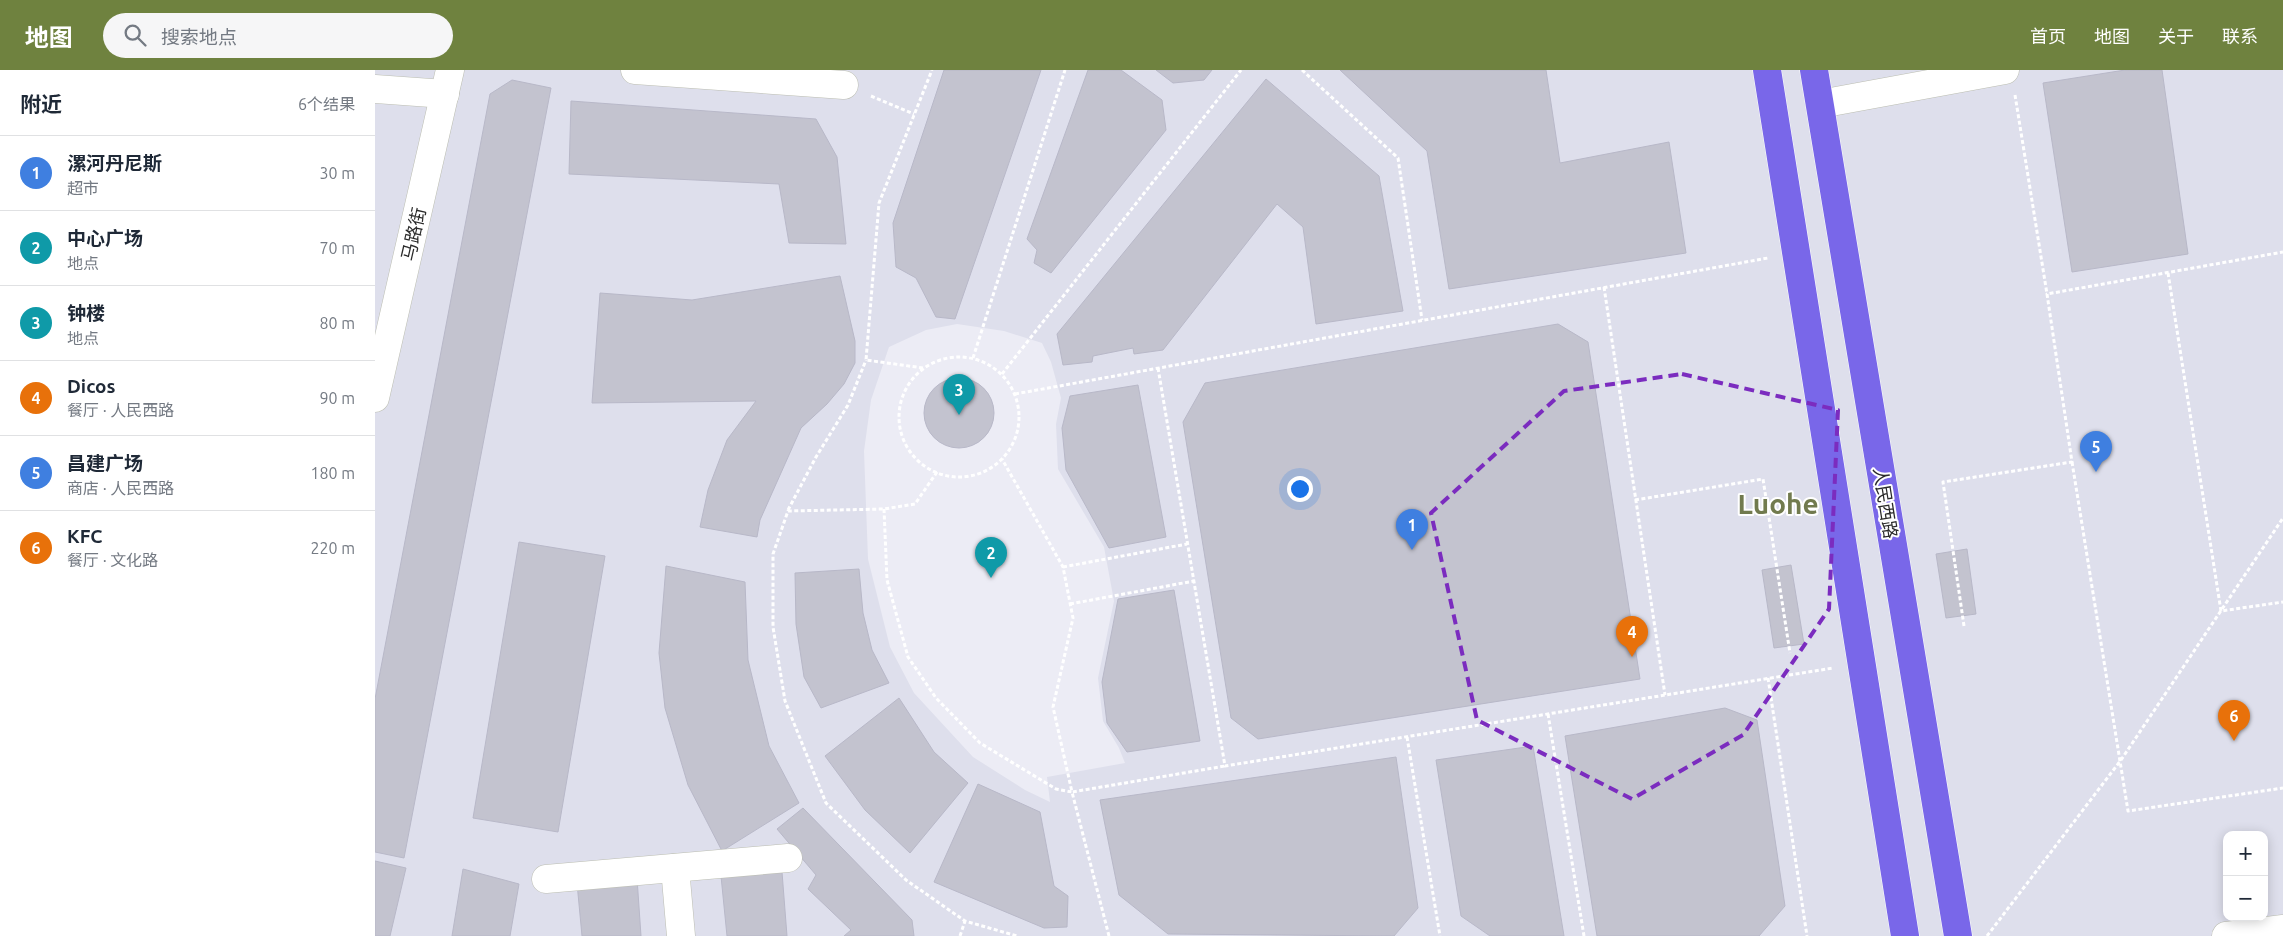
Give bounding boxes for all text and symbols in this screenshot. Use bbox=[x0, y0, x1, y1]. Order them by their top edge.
search box bbox=[103, 13, 453, 58]
icon: search bbox=[121, 21, 149, 49]
text: 地图 bbox=[25, 24, 73, 51]
text: 搜索地点 bbox=[161, 26, 237, 48]
text: 首页 bbox=[2030, 26, 2066, 46]
text: 地图 bbox=[2094, 26, 2130, 46]
text: 关于 bbox=[2158, 26, 2194, 46]
text: 联系 bbox=[2222, 26, 2258, 46]
text: 附近 bbox=[20, 92, 62, 116]
text: 6个结果 bbox=[298, 95, 355, 113]
text: 漯河丹尼斯 bbox=[67, 152, 162, 174]
text: 1 bbox=[31, 164, 41, 182]
text: 30 m bbox=[319, 164, 355, 182]
text: 超市 bbox=[67, 179, 99, 197]
street label: 马路街 bbox=[397, 205, 429, 263]
text: 中心广场 bbox=[67, 227, 143, 249]
text: 2 bbox=[31, 239, 41, 257]
text: 70 m bbox=[319, 239, 355, 257]
text: 地点 bbox=[67, 254, 99, 272]
text: 钟楼 bbox=[67, 302, 105, 324]
text: 3 bbox=[31, 314, 41, 332]
text: 80 m bbox=[319, 314, 355, 332]
text: 地点 bbox=[67, 329, 99, 347]
pin: 3 bbox=[943, 374, 975, 415]
text: Dicos bbox=[67, 375, 116, 397]
text: 4 bbox=[31, 389, 41, 407]
text: 90 m bbox=[319, 389, 355, 407]
text: 餐厅 · 人民西路 bbox=[67, 401, 174, 419]
pin: 5 bbox=[2080, 431, 2112, 472]
text: 昌建广场 bbox=[67, 452, 143, 474]
text: 5 bbox=[31, 464, 41, 482]
text: 180 m bbox=[310, 464, 355, 482]
street label: 人民西路 bbox=[1870, 466, 1902, 540]
your location bbox=[1287, 476, 1313, 502]
text: 商店 · 人民西路 bbox=[67, 479, 174, 497]
district label: Luohe bbox=[1737, 488, 1819, 519]
pin: 1 bbox=[1396, 509, 1428, 550]
text: KFC bbox=[67, 525, 102, 547]
pin: 2 bbox=[975, 537, 1007, 578]
text: 6 bbox=[31, 539, 41, 557]
text: 220 m bbox=[310, 539, 355, 557]
text: 餐厅 · 文化路 bbox=[67, 551, 158, 569]
pin: 4 bbox=[1616, 616, 1648, 657]
pin: 6 bbox=[2218, 700, 2250, 741]
map controls bbox=[2223, 831, 2268, 921]
button: + bbox=[2223, 831, 2268, 876]
button: − bbox=[2223, 876, 2268, 921]

